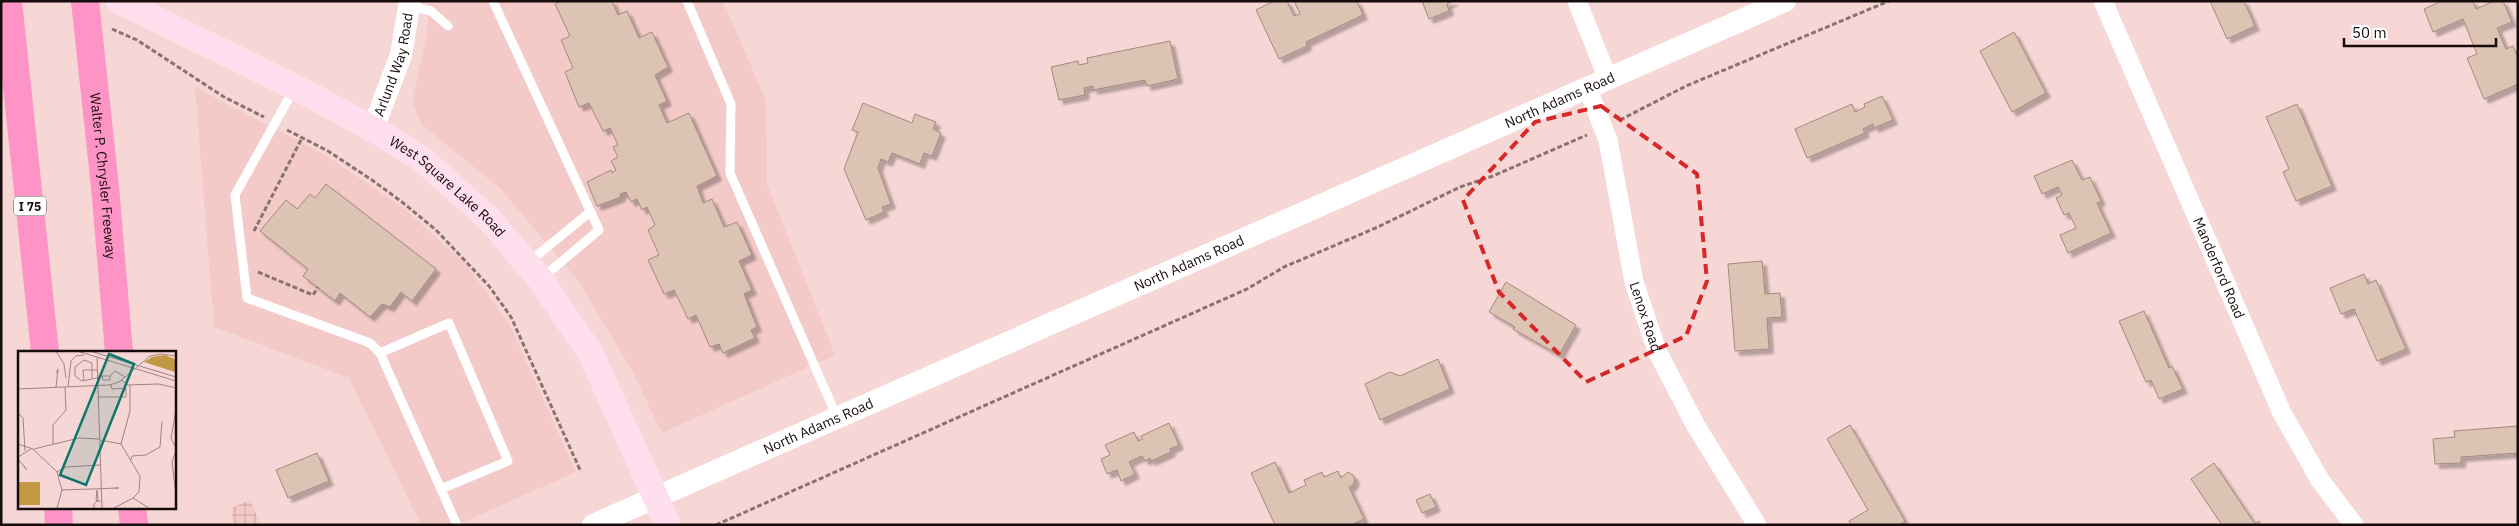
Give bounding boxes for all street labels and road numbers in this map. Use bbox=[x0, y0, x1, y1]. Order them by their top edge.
street label: Arlund Way Road bbox=[370, 11, 417, 119]
street label: North Adams Road bbox=[1502, 68, 1617, 132]
street label: Walter P. Chrysler Freeway bbox=[86, 92, 120, 260]
street label: West Square Lake Road bbox=[386, 132, 509, 241]
road number: I 75 bbox=[14, 197, 46, 216]
street label: Manderford Road bbox=[2189, 214, 2249, 321]
street label: North Adams Road bbox=[1131, 231, 1247, 295]
street label: Lenox Road bbox=[1626, 279, 1666, 354]
street label: North Adams Road bbox=[760, 394, 876, 458]

